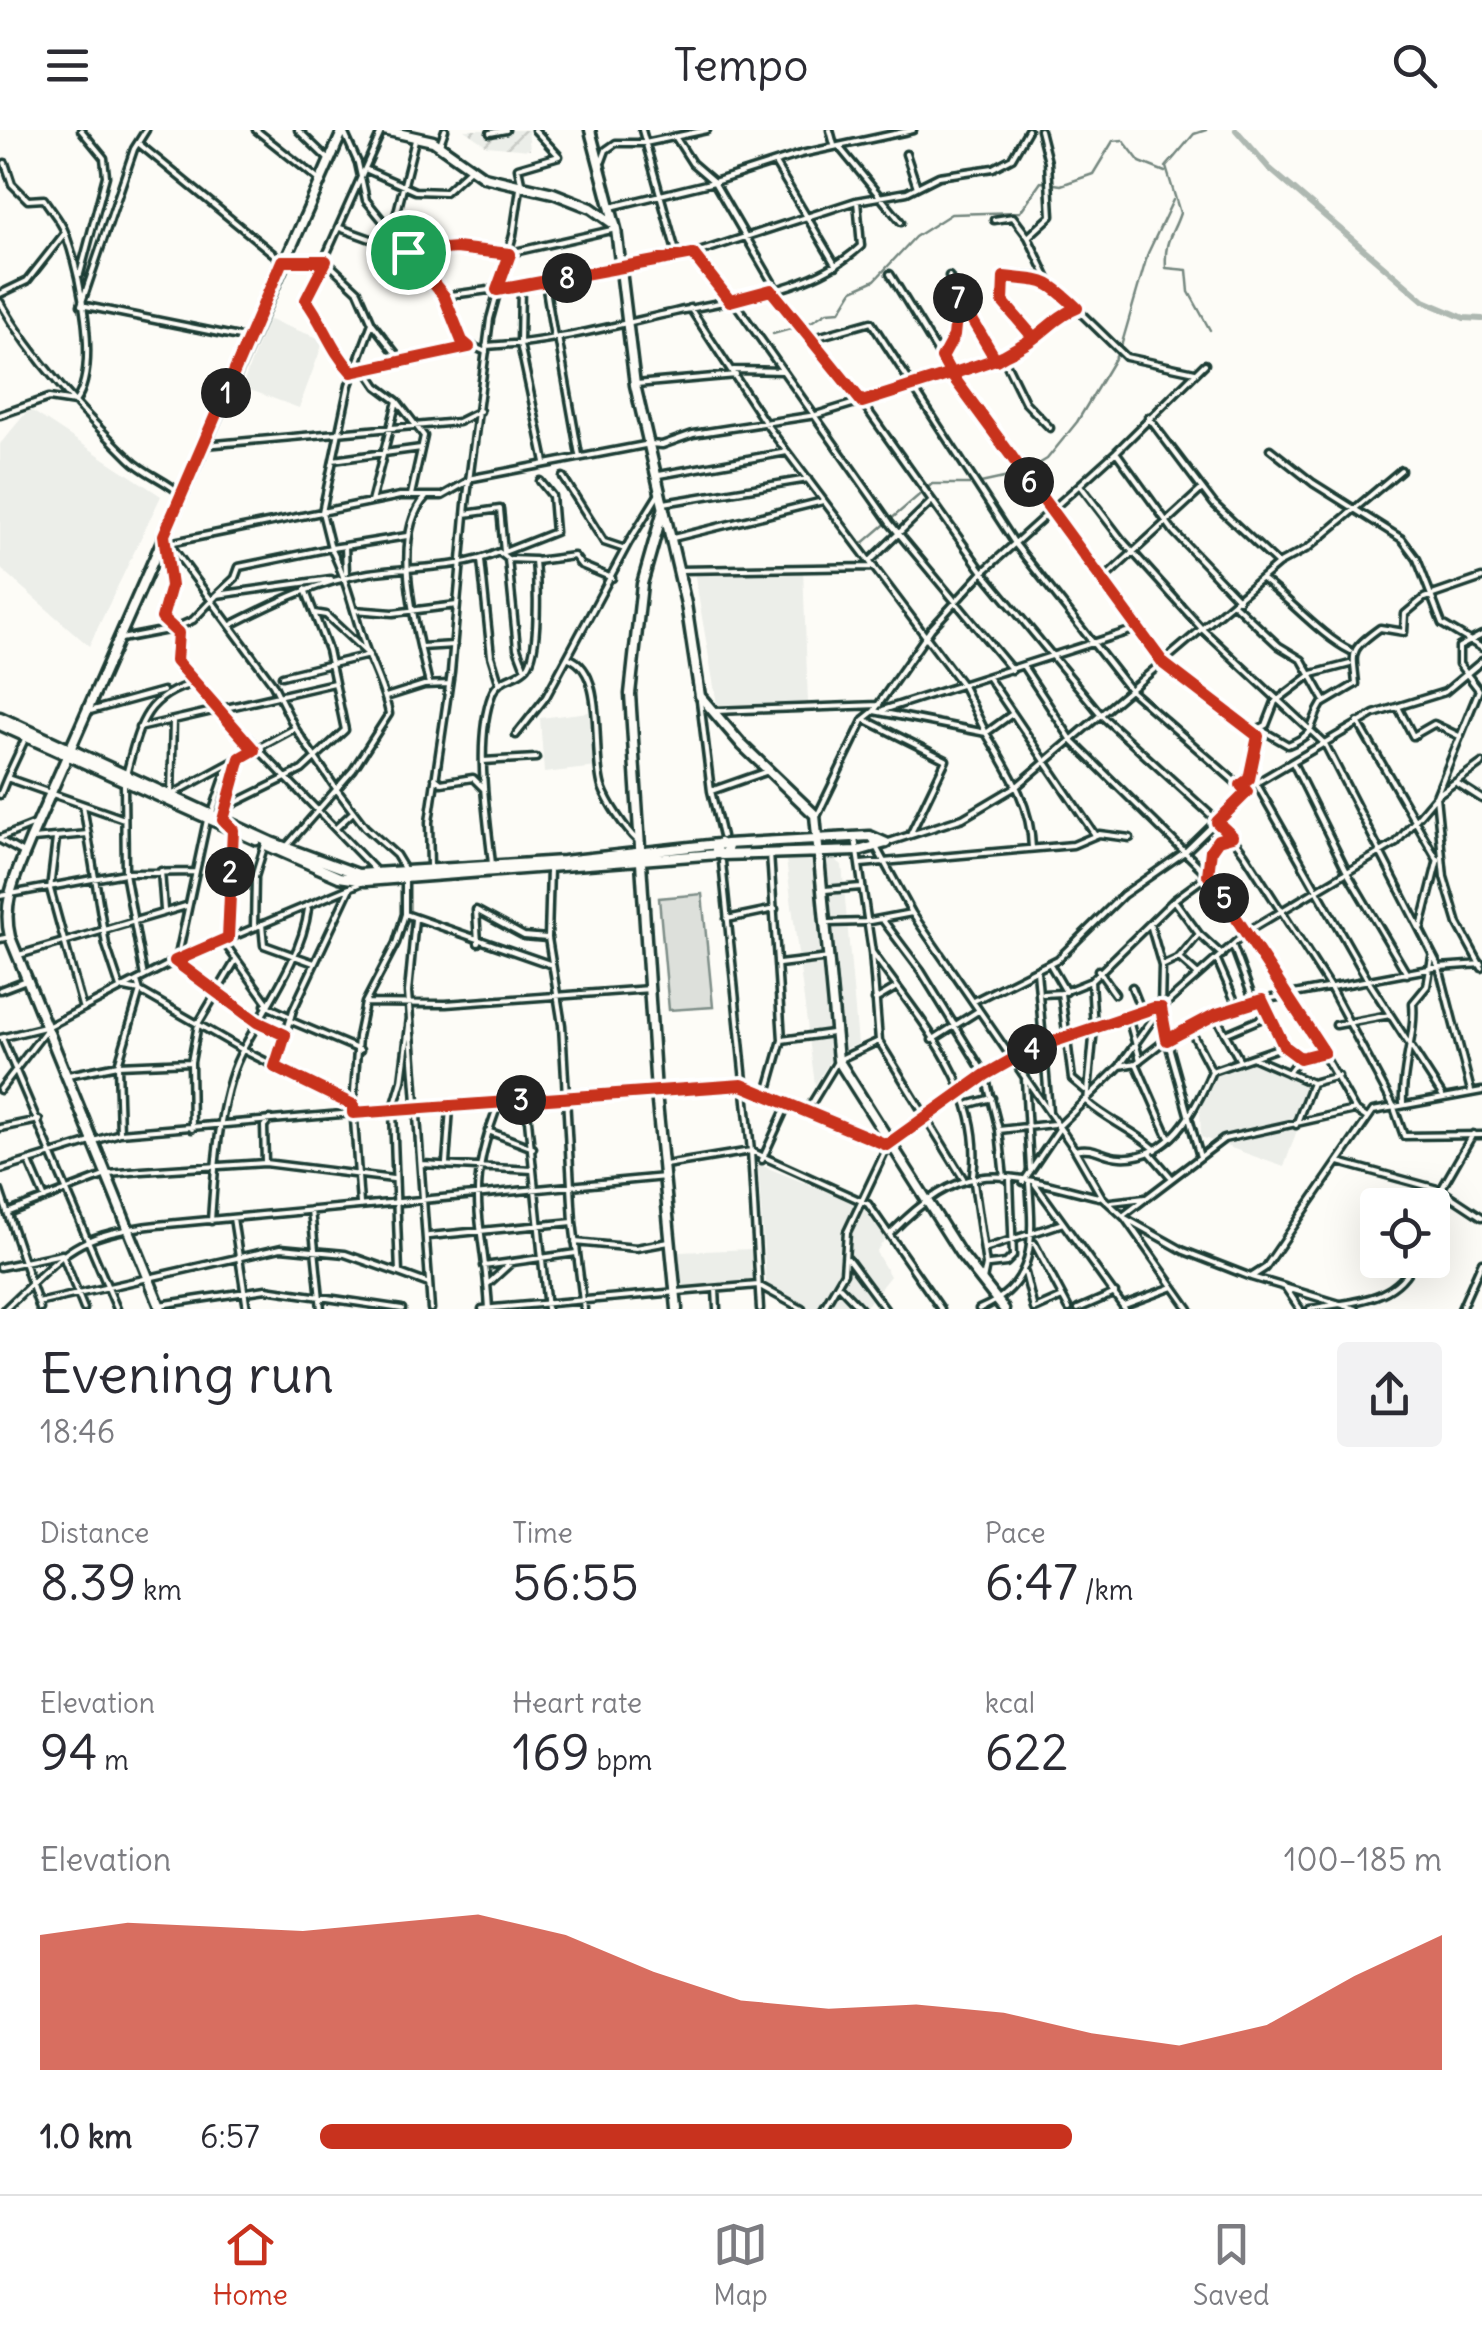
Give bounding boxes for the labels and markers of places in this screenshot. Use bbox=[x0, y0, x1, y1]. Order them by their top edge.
pin bbox=[366, 210, 451, 295]
pin: 8 bbox=[542, 253, 592, 303]
pin: 7 bbox=[933, 273, 983, 323]
pin: 1 bbox=[201, 368, 251, 418]
pin: 6 bbox=[1004, 457, 1054, 507]
pin: 2 bbox=[205, 847, 255, 897]
pin: 5 bbox=[1199, 873, 1249, 923]
pin: 4 bbox=[1007, 1024, 1057, 1074]
pin: 3 bbox=[496, 1075, 546, 1125]

